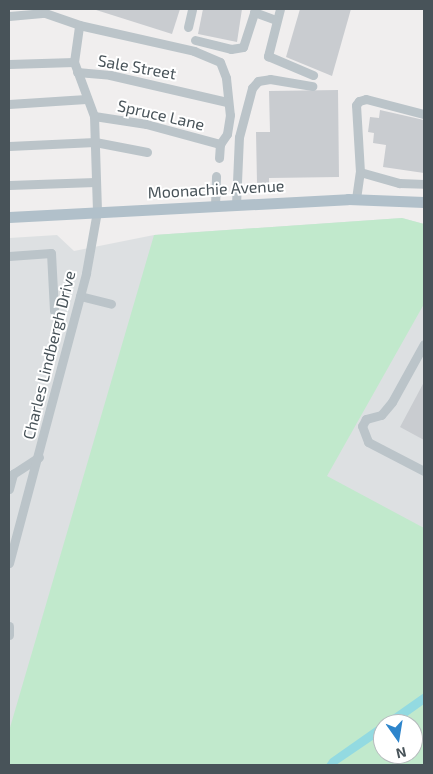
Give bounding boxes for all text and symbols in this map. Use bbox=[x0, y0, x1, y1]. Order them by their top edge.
street label: Sale Street bbox=[96, 51, 178, 83]
street label: Spruce Lane bbox=[116, 96, 206, 134]
street label: Moonachie Avenue bbox=[147, 176, 285, 202]
street label: Charles Lindbergh Drive bbox=[19, 269, 79, 441]
north arrow bbox=[373, 714, 423, 764]
text: N bbox=[394, 744, 408, 763]

